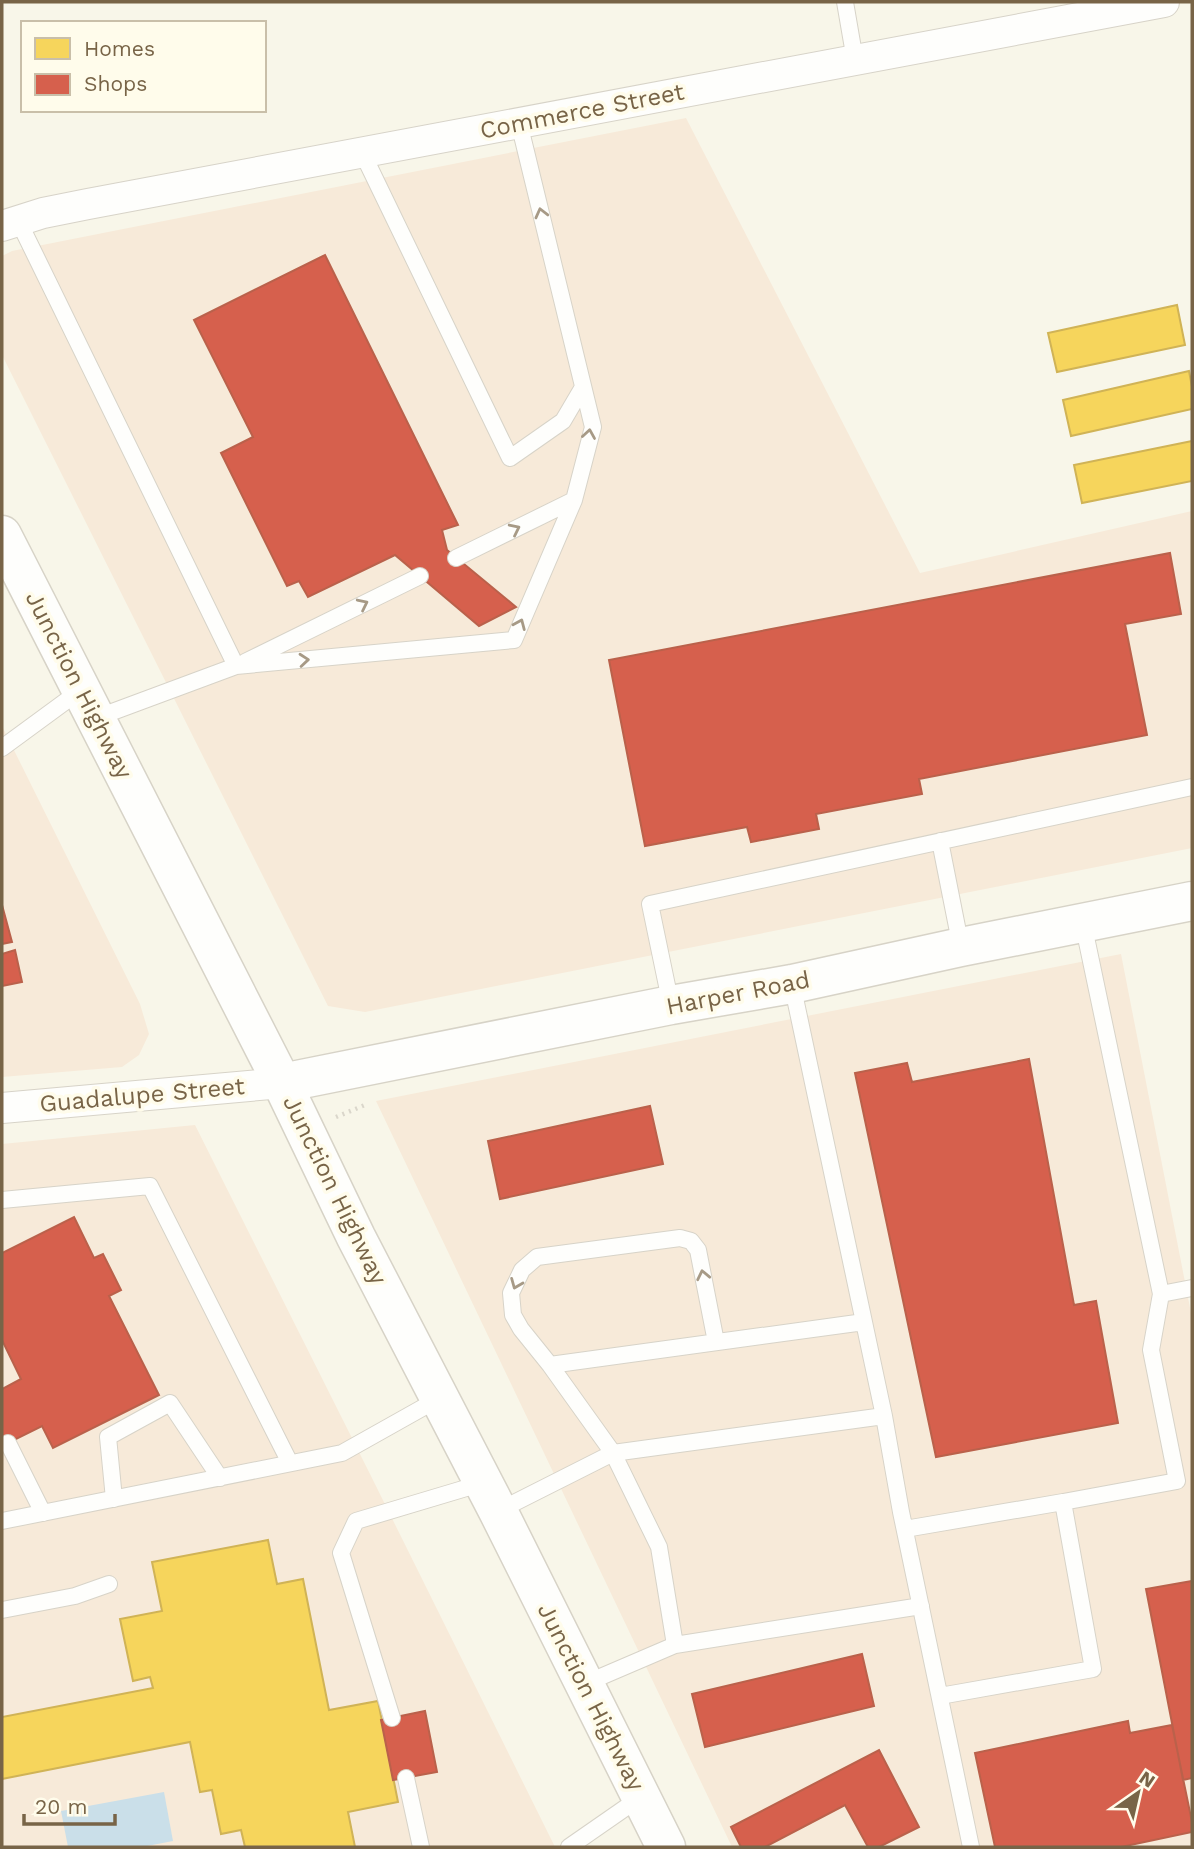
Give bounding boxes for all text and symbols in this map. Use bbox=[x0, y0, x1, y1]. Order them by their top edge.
legend bbox=[21, 21, 266, 112]
text: Homes bbox=[84, 36, 155, 61]
text: Shops bbox=[84, 71, 147, 96]
street label: Commerce Street bbox=[477, 77, 687, 145]
one-way arrow bbox=[535, 207, 549, 219]
one-way arrow bbox=[582, 428, 597, 440]
one-way arrow bbox=[508, 524, 520, 538]
street label: Junction Highway bbox=[20, 586, 139, 784]
one-way arrow bbox=[356, 598, 368, 612]
one-way arrow bbox=[512, 619, 526, 631]
one-way arrow bbox=[298, 652, 310, 667]
street label: Harper Road bbox=[664, 965, 812, 1021]
street label: Guadalupe Street bbox=[38, 1072, 246, 1118]
street label: Junction Highway bbox=[277, 1091, 393, 1290]
one-way arrow bbox=[696, 1269, 711, 1281]
one-way arrow bbox=[511, 1277, 525, 1289]
street label: Junction Highway bbox=[532, 1598, 651, 1796]
north arrow bbox=[1103, 1758, 1173, 1828]
text: N bbox=[1135, 1766, 1159, 1793]
scale bar bbox=[24, 1783, 116, 1827]
text: 20 m bbox=[35, 1794, 87, 1819]

